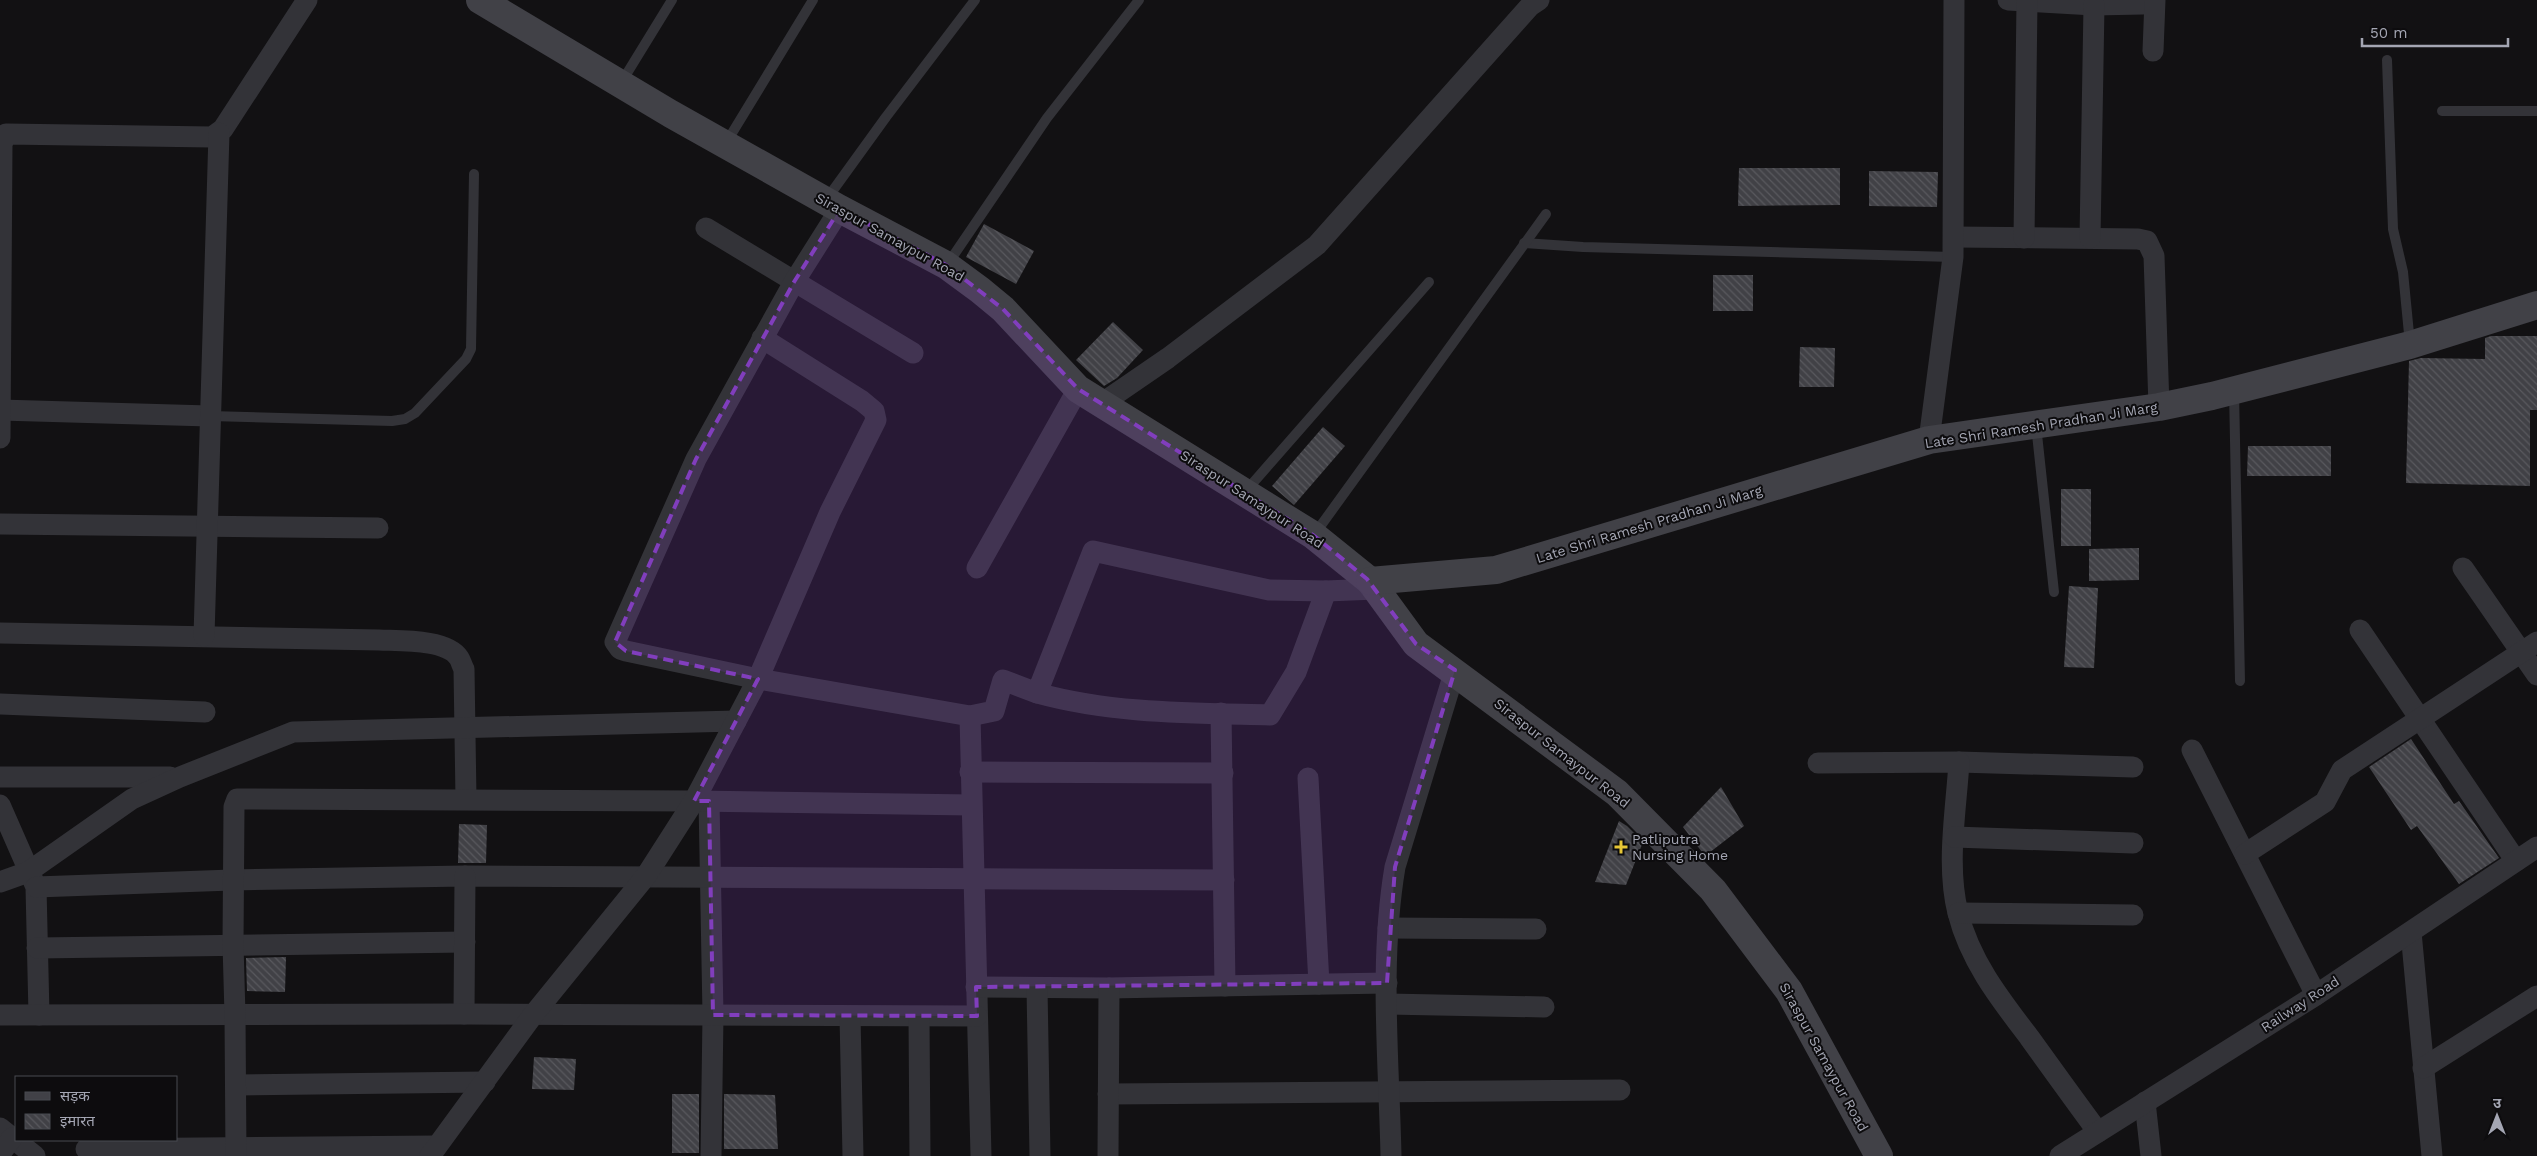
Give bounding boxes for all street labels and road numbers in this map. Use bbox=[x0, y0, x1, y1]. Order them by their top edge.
street label: Siraspur Samaypur Road bbox=[813, 189, 967, 285]
street label: Late Shri Ramesh Pradhan Ji Marg bbox=[1923, 399, 2159, 451]
street label: Siraspur Samaypur Road bbox=[1177, 447, 1327, 551]
street label: Late Shri Ramesh Pradhan Ji Marg bbox=[1534, 482, 1764, 566]
street label: Siraspur Samaypur Road bbox=[1491, 695, 1633, 811]
street label: Railway Road bbox=[2258, 973, 2342, 1035]
street label: Siraspur Samaypur Road bbox=[1776, 980, 1872, 1134]

